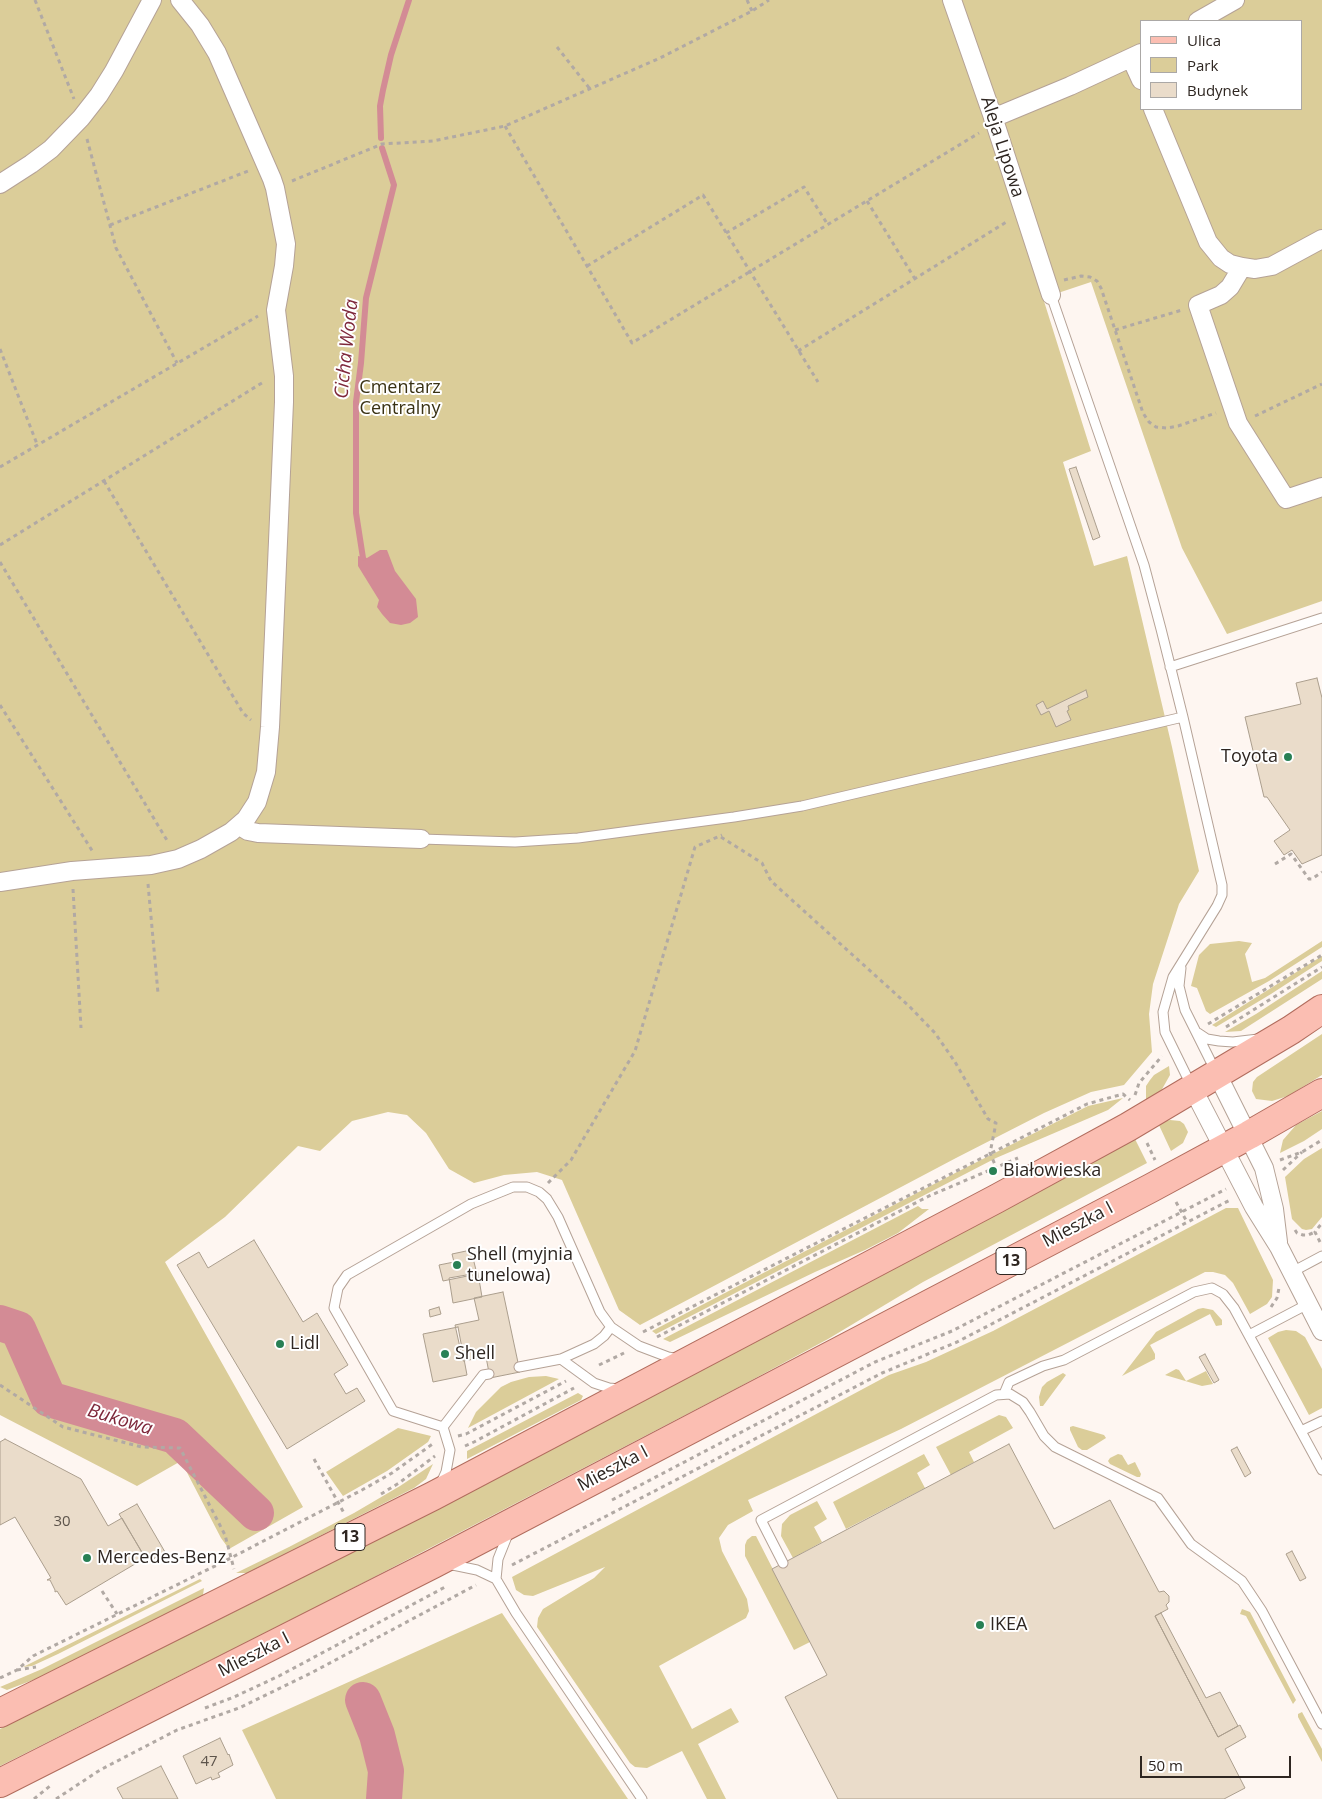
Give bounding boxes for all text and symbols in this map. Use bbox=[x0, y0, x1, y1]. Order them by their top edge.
legend bbox=[1140, 20, 1302, 110]
text: Ulica bbox=[1187, 30, 1221, 50]
text: Park bbox=[1187, 55, 1218, 75]
text: Budynek bbox=[1187, 80, 1248, 100]
street label: Aleja Lipowa bbox=[976, 94, 1028, 200]
water label: Cicha Woda bbox=[330, 298, 364, 400]
park label: Cmentarz Centralny bbox=[359, 377, 441, 419]
place label: Toyota bbox=[1221, 746, 1278, 768]
marker: Toyota bbox=[1282, 751, 1294, 763]
place label: Białowieska bbox=[1003, 1160, 1101, 1182]
marker: Białowieska bbox=[987, 1165, 999, 1177]
street label: Mieszka I bbox=[1039, 1197, 1117, 1253]
place label: Shell (myjnia tunelowa) bbox=[467, 1244, 573, 1286]
road number: 13 bbox=[996, 1248, 1026, 1274]
marker: Shell (myjnia tunelowa) bbox=[451, 1259, 463, 1271]
place label: Lidl bbox=[290, 1333, 319, 1355]
marker: Lidl bbox=[274, 1338, 286, 1350]
place label: Shell bbox=[455, 1343, 495, 1365]
marker: Shell bbox=[439, 1348, 451, 1360]
water label: Bukowa bbox=[85, 1399, 155, 1441]
street label: Mieszka I bbox=[574, 1441, 652, 1497]
house number: 30 bbox=[53, 1513, 71, 1531]
road number: 13 bbox=[335, 1524, 365, 1550]
place label: Mercedes-Benz bbox=[97, 1547, 226, 1569]
marker: Mercedes-Benz bbox=[81, 1552, 93, 1564]
place label: IKEA bbox=[990, 1614, 1027, 1636]
marker: IKEA bbox=[974, 1619, 986, 1631]
street label: Mieszka I bbox=[215, 1628, 293, 1682]
scale bar bbox=[1142, 1746, 1293, 1778]
house number: 47 bbox=[200, 1753, 218, 1771]
text: 50 m bbox=[1148, 1755, 1183, 1775]

